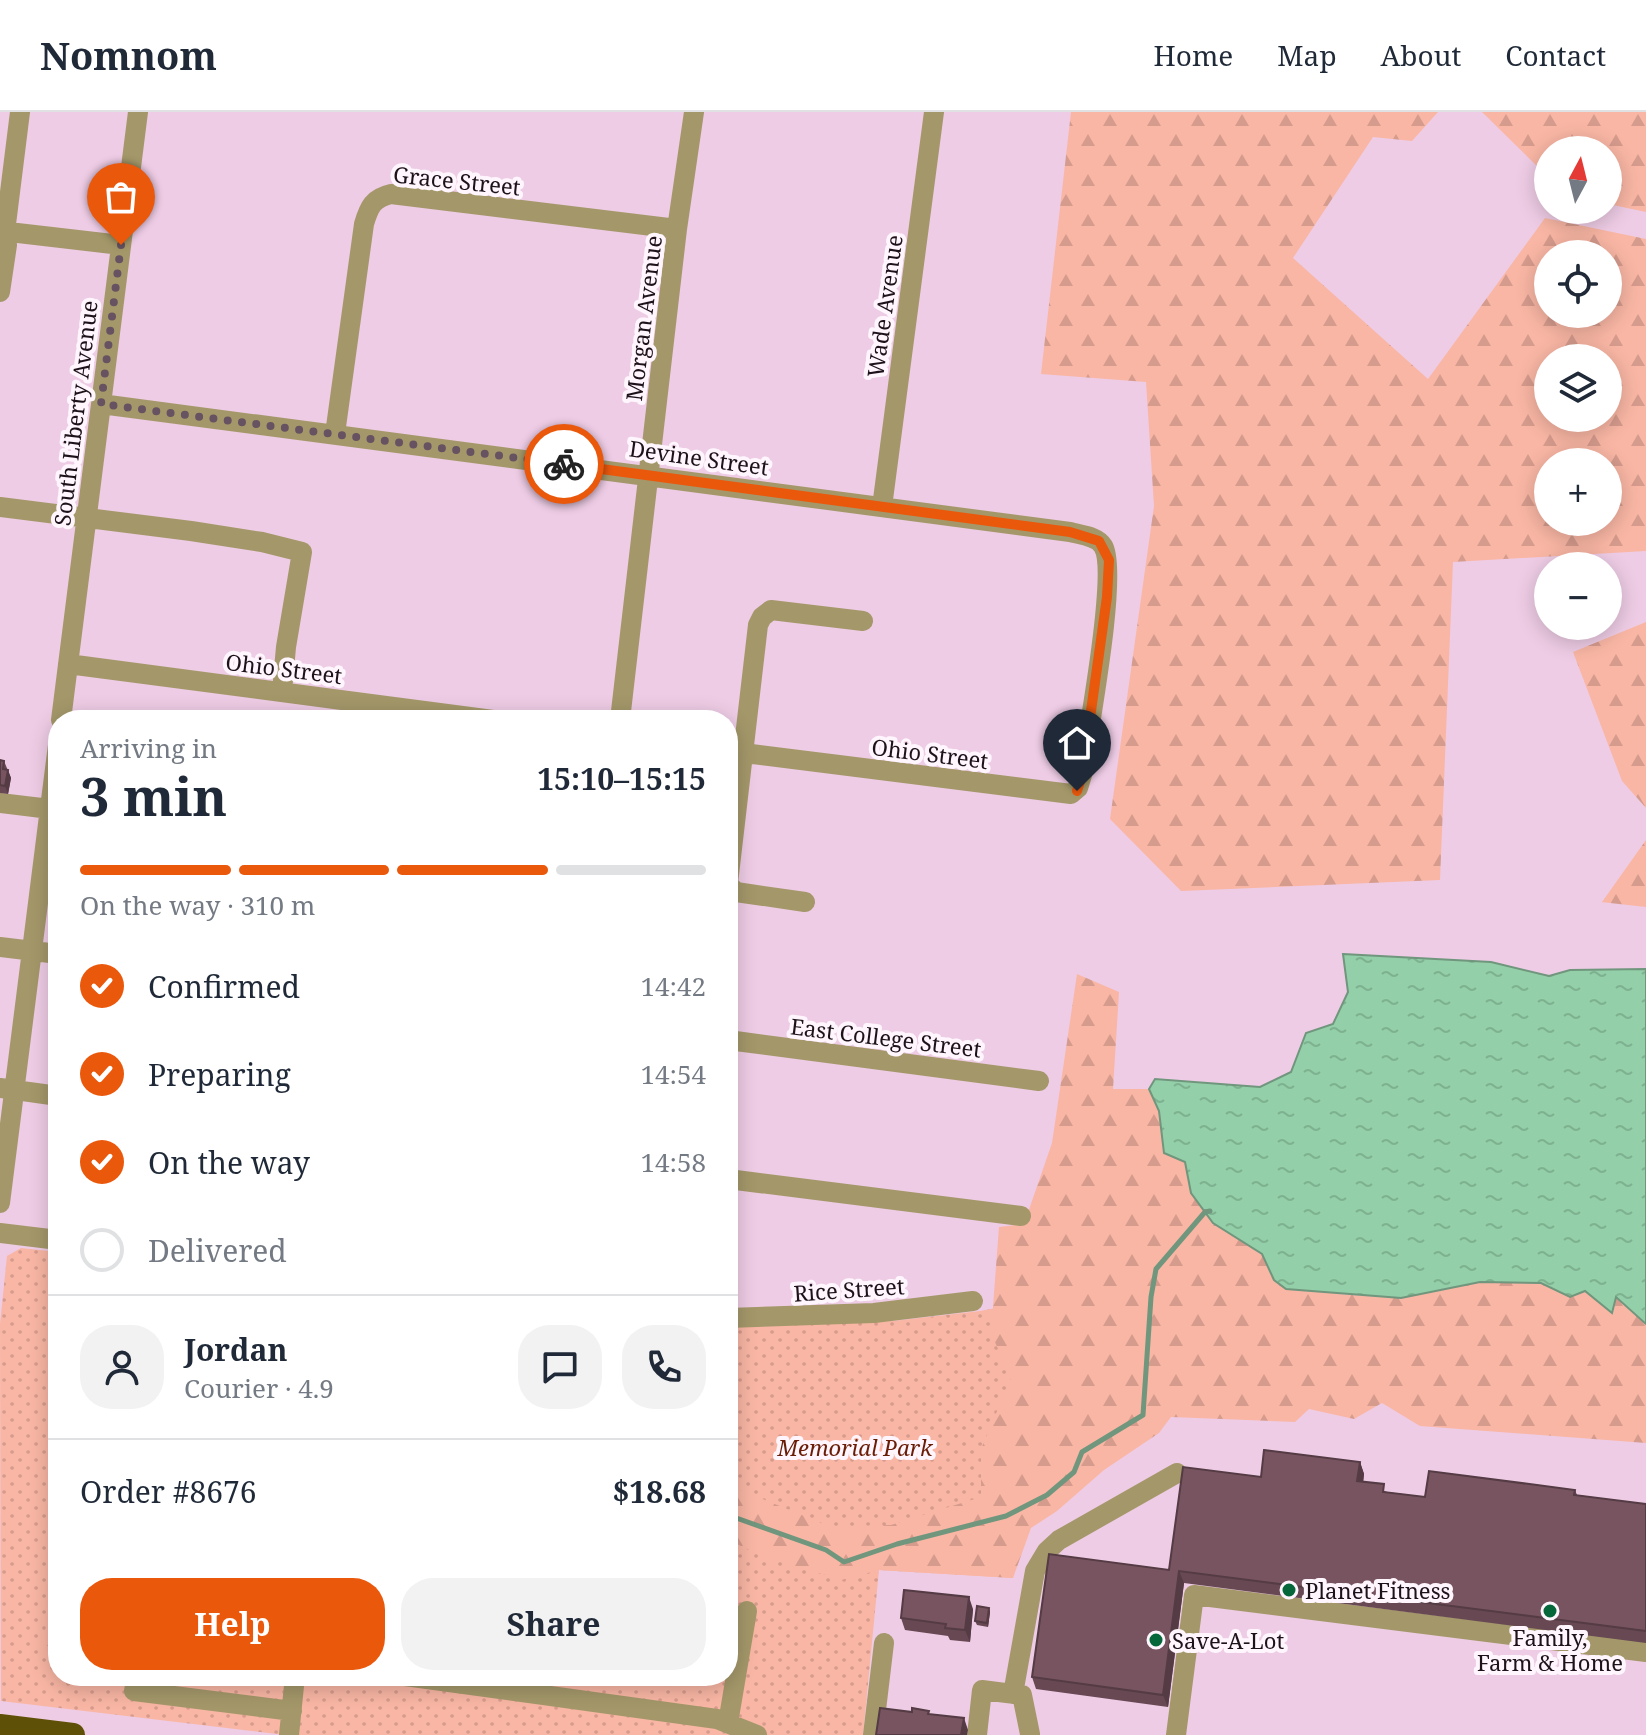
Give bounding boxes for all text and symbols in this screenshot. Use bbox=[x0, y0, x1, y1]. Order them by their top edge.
text: Nomnom bbox=[40, 29, 217, 81]
text: Home bbox=[1154, 36, 1233, 74]
text: Map bbox=[1277, 36, 1337, 74]
text: About bbox=[1381, 36, 1461, 74]
text: Contact bbox=[1505, 36, 1606, 74]
north arrow bbox=[1534, 136, 1622, 224]
map controls bbox=[1534, 136, 1622, 640]
street label: Grace Street bbox=[392, 158, 522, 202]
pin bbox=[87, 163, 155, 245]
icon: bag bbox=[99, 175, 143, 219]
street label: Wade Avenue bbox=[859, 233, 909, 379]
street label: Morgan Avenue bbox=[618, 234, 668, 402]
button: locate bbox=[1534, 240, 1622, 328]
street label: South Liberty Avenue bbox=[46, 299, 104, 527]
button: layers bbox=[1534, 344, 1622, 432]
courier bbox=[524, 424, 604, 504]
street label: Devine Street bbox=[627, 432, 771, 482]
icon: bike bbox=[542, 442, 586, 486]
button: + bbox=[1534, 448, 1622, 536]
button: − bbox=[1534, 552, 1622, 640]
street label: Ohio Street bbox=[224, 646, 344, 690]
pin bbox=[1043, 709, 1111, 791]
icon: home bbox=[1055, 721, 1099, 765]
text: Arriving in bbox=[80, 730, 217, 766]
street label: Ohio Street bbox=[870, 731, 990, 775]
text: 15:10–15:15 bbox=[537, 758, 706, 799]
text: 3 min bbox=[80, 760, 227, 831]
text: On the way · 310 m bbox=[80, 887, 315, 923]
icon: check bbox=[80, 964, 124, 1008]
text: Confirmed bbox=[148, 966, 300, 1007]
text: 14:42 bbox=[640, 968, 706, 1004]
street label: East College Street bbox=[789, 1010, 983, 1064]
icon: check bbox=[80, 1052, 124, 1096]
text: Preparing bbox=[148, 1054, 291, 1095]
text: 14:54 bbox=[640, 1056, 706, 1092]
icon: check bbox=[80, 1140, 124, 1184]
text: On the way bbox=[148, 1142, 310, 1183]
text: 14:58 bbox=[640, 1144, 706, 1180]
text: Delivered bbox=[148, 1230, 287, 1271]
street label: Rice Street bbox=[793, 1270, 906, 1308]
button: person bbox=[80, 1325, 164, 1409]
button: chat bbox=[518, 1325, 602, 1409]
button: phone bbox=[622, 1325, 706, 1409]
text: Jordan bbox=[184, 1329, 287, 1370]
text: Courier · 4.9 bbox=[184, 1370, 334, 1406]
park label: Memorial Park bbox=[776, 1432, 934, 1462]
text: Order #8676 bbox=[80, 1471, 257, 1512]
text: $18.68 bbox=[612, 1471, 706, 1512]
place label: Planet Fitness bbox=[1305, 1575, 1451, 1605]
button: Help bbox=[80, 1578, 385, 1670]
button: Share bbox=[401, 1578, 706, 1670]
marker: Planet Fitness bbox=[1280, 1581, 1298, 1599]
marker: Family, Farm & Home bbox=[1541, 1602, 1559, 1620]
place label: Family, Farm & Home bbox=[1477, 1622, 1623, 1677]
place label: Save-A-Lot bbox=[1172, 1625, 1284, 1655]
marker: Save-A-Lot bbox=[1147, 1631, 1165, 1649]

